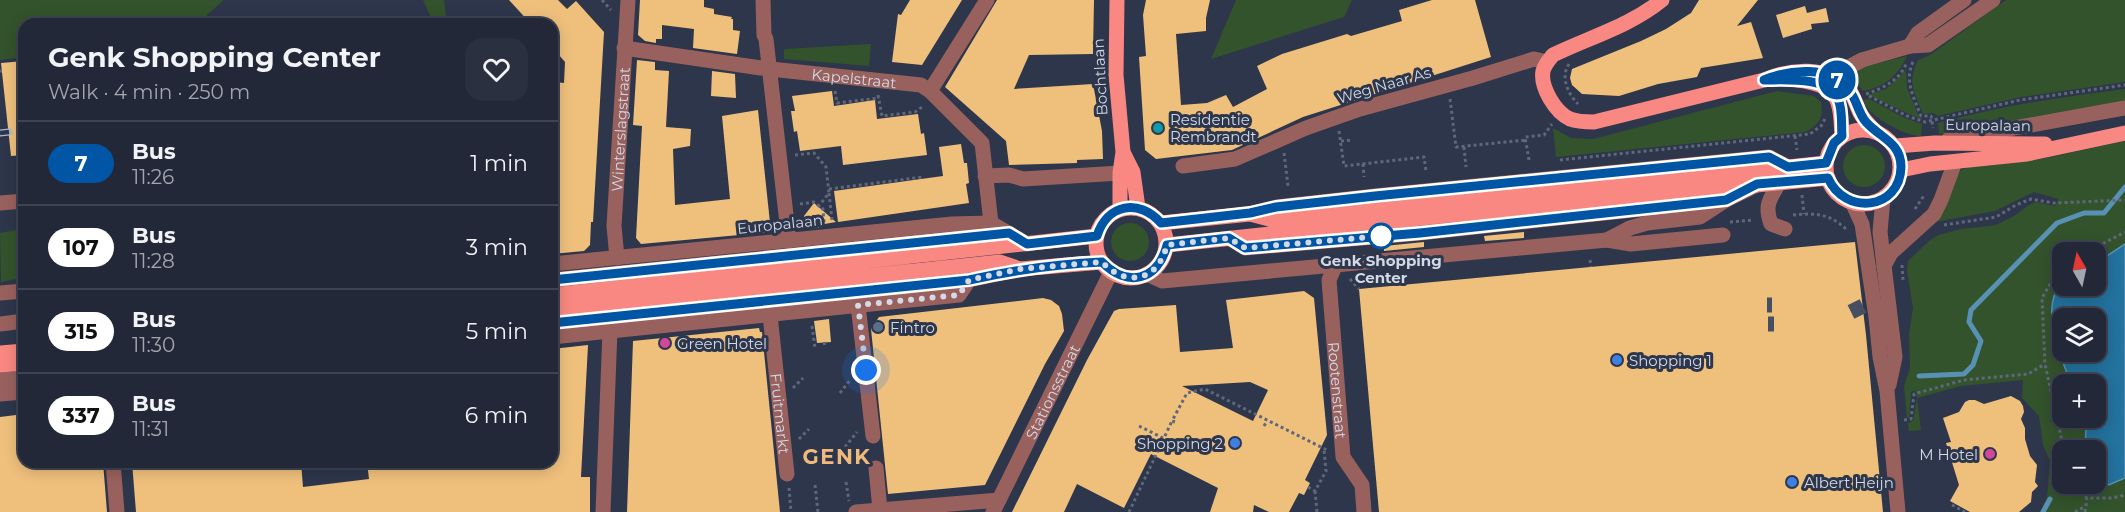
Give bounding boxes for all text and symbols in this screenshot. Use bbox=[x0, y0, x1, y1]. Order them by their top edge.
button: heart bbox=[465, 38, 528, 101]
street label: Bochtlaan bbox=[1088, 38, 1112, 116]
text: Genk Shopping Center bbox=[48, 40, 381, 74]
line badge: 7 bbox=[1818, 60, 1856, 100]
street label: Weg Naar As bbox=[1335, 63, 1433, 107]
street label: Kapelstraat bbox=[811, 64, 897, 92]
street label: Winterslagstraat bbox=[607, 67, 633, 192]
text: 7 bbox=[1830, 68, 1844, 93]
text: Walk · 4 min · 250 m bbox=[48, 80, 250, 104]
place label: Residentie Rembrandt bbox=[1170, 110, 1257, 146]
street label: Europalaan bbox=[1945, 115, 2031, 135]
marker: Residentie Rembrandt bbox=[1151, 121, 1165, 135]
text: Bus bbox=[132, 138, 176, 165]
text: 1 min bbox=[470, 150, 528, 177]
text: 7 bbox=[74, 151, 88, 176]
text: 11:26 bbox=[132, 165, 174, 189]
street label: Europalaan bbox=[736, 210, 824, 238]
text: Bus bbox=[132, 222, 176, 249]
marker: Genk Shopping Center bbox=[1368, 223, 1394, 249]
text: 3 min bbox=[466, 234, 528, 261]
text: 107 bbox=[63, 235, 99, 260]
north arrow bbox=[2052, 242, 2106, 296]
map controls bbox=[2052, 242, 2106, 494]
text: 11:28 bbox=[132, 249, 175, 273]
place label: Genk Shopping Center bbox=[1320, 251, 1442, 287]
text: Bus bbox=[132, 306, 176, 333]
button: layers bbox=[2052, 308, 2106, 362]
text: 5 min bbox=[466, 318, 528, 345]
place label: Fintro bbox=[890, 318, 935, 337]
text: 315 bbox=[64, 319, 98, 344]
marker: Fintro bbox=[871, 320, 885, 334]
text: 11:30 bbox=[132, 333, 175, 357]
place label: Green Hotel bbox=[677, 334, 767, 353]
marker: Green Hotel bbox=[658, 336, 672, 350]
street label: Stationsstraat bbox=[1021, 341, 1083, 442]
street label: Rootenstraat bbox=[1324, 341, 1351, 439]
place label: Shopping 1 bbox=[1629, 351, 1712, 370]
marker: Shopping 1 bbox=[1610, 353, 1624, 367]
your location bbox=[851, 355, 881, 385]
street label: Fruitmarkt bbox=[767, 372, 794, 455]
button: + bbox=[2052, 374, 2106, 428]
text: Bus bbox=[132, 390, 176, 417]
text: 6 min bbox=[465, 402, 528, 429]
text: 337 bbox=[62, 403, 100, 428]
text: 11:31 bbox=[132, 417, 169, 441]
place label: Shopping 2 bbox=[1137, 434, 1223, 453]
marker: Shopping 2 bbox=[1228, 436, 1242, 450]
button: − bbox=[2052, 440, 2106, 494]
district label: GENK bbox=[803, 444, 871, 469]
place label: M Hotel bbox=[1919, 445, 1978, 464]
marker: M Hotel bbox=[1983, 447, 1997, 461]
place label: Albert Heijn bbox=[1804, 473, 1894, 492]
marker: Albert Heijn bbox=[1785, 475, 1799, 489]

